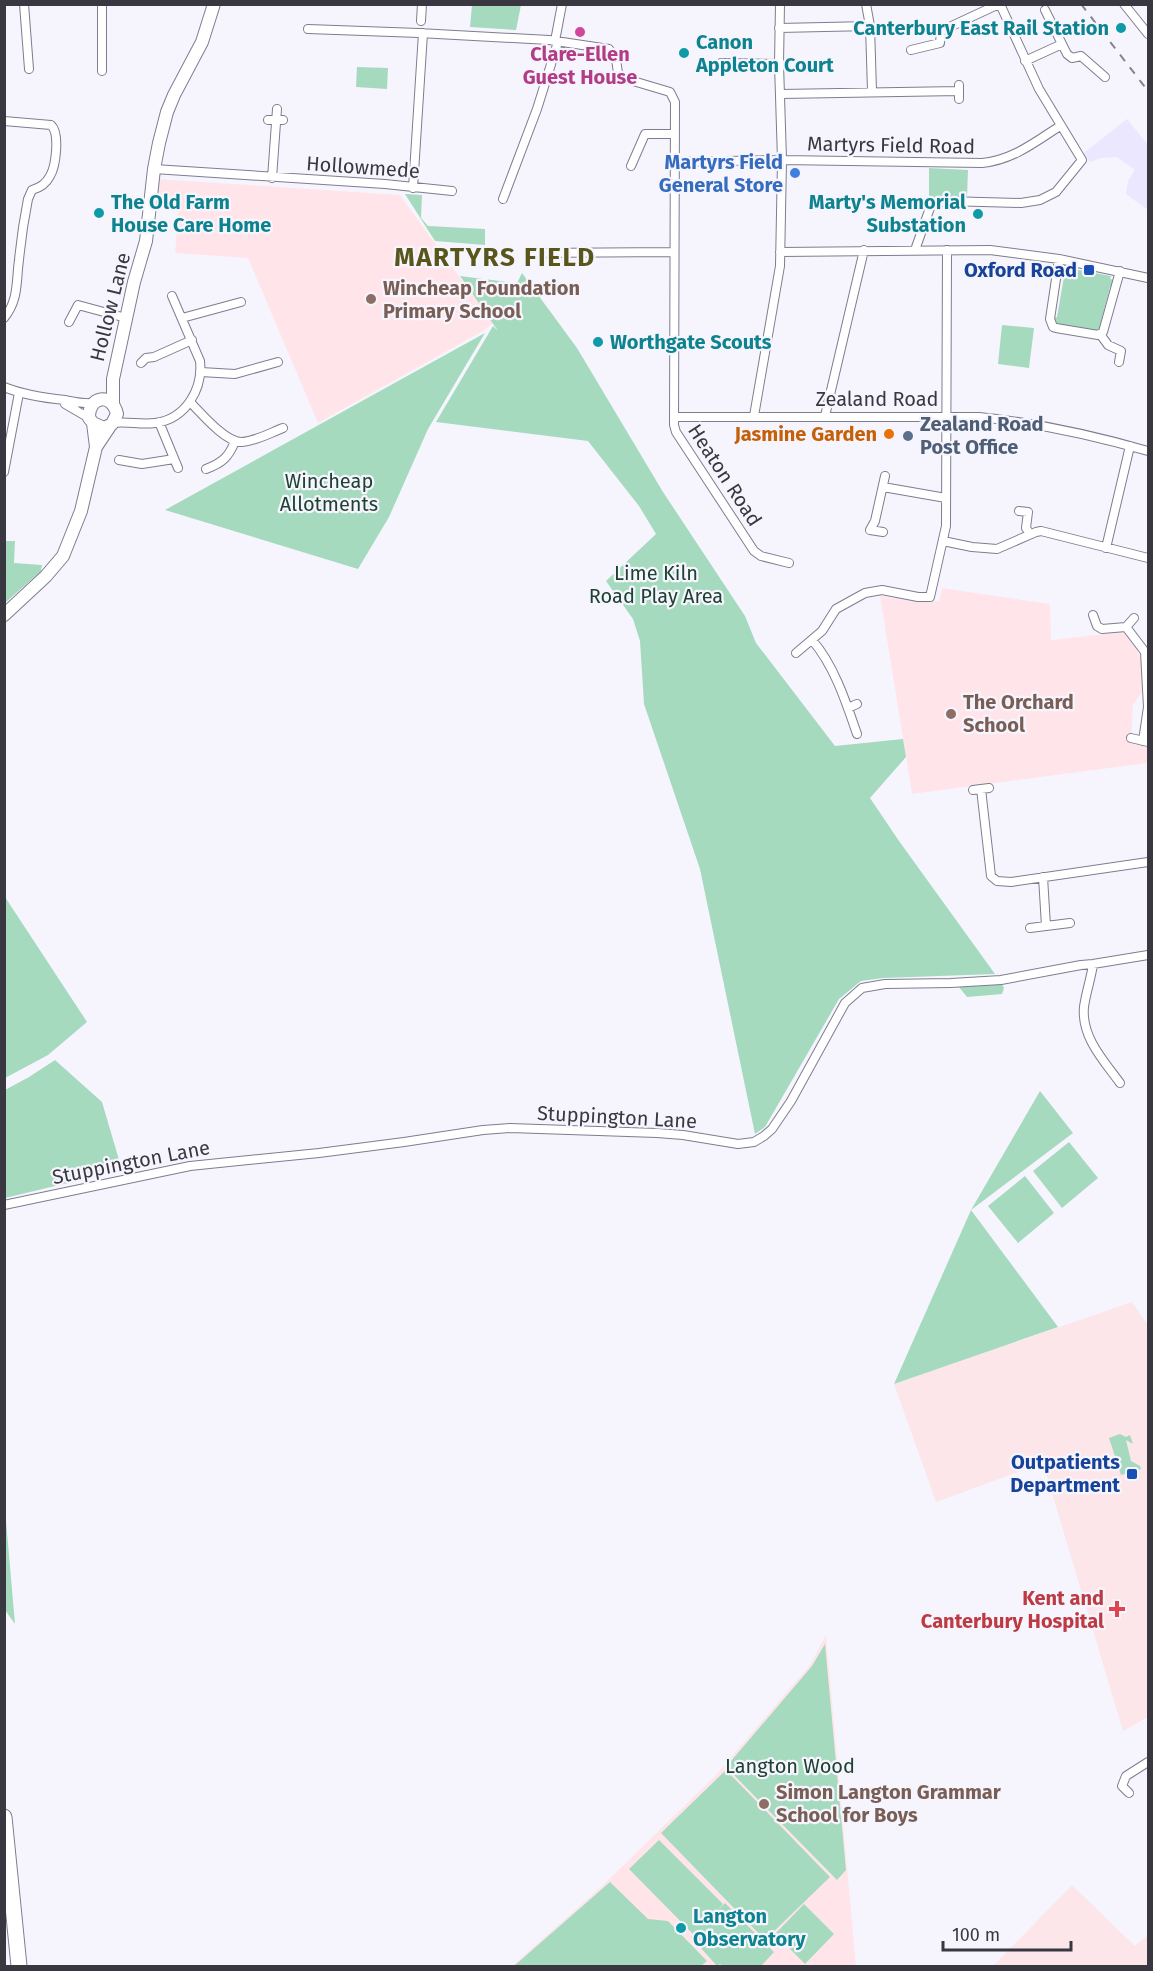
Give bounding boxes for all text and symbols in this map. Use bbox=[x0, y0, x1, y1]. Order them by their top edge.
place label: Canterbury East Rail Station bbox=[853, 16, 1109, 40]
marker: Canterbury East Rail Station bbox=[1114, 21, 1128, 35]
marker: Clare-Ellen Guest House bbox=[573, 25, 587, 39]
place label: Canon Appleton Court bbox=[695, 30, 834, 77]
place label: Clare-Ellen Guest House bbox=[523, 42, 637, 89]
marker: Canon Appleton Court bbox=[677, 46, 691, 60]
street label: Martyrs Field Road bbox=[807, 132, 975, 158]
place label: Martyrs Field General Store bbox=[659, 150, 783, 197]
street label: Hollowmede bbox=[305, 151, 421, 183]
marker: Martyrs Field General Store bbox=[788, 166, 802, 180]
place label: The Old Farm House Care Home bbox=[111, 190, 271, 237]
place label: Marty's Memorial Substation bbox=[809, 190, 966, 237]
marker: The Old Farm House Care Home bbox=[92, 206, 106, 220]
marker: Marty's Memorial Substation bbox=[971, 207, 985, 221]
district label: MARTYRS FIELD bbox=[394, 242, 596, 273]
street label: Hollow Lane bbox=[85, 250, 135, 364]
place label: Oxford Road bbox=[964, 258, 1077, 282]
marker: Oxford Road bbox=[1082, 263, 1096, 277]
place label: Wincheap Foundation Primary School bbox=[383, 276, 580, 323]
marker: Wincheap Foundation Primary School bbox=[364, 292, 378, 306]
place label: Worthgate Scouts bbox=[610, 330, 772, 354]
marker: Worthgate Scouts bbox=[591, 335, 605, 349]
street label: Zealand Road bbox=[815, 387, 939, 411]
place label: Zealand Road Post Office bbox=[920, 412, 1044, 459]
street label: Heaton Road bbox=[683, 419, 767, 531]
place label: Jasmine Garden bbox=[734, 422, 877, 446]
marker: Jasmine Garden bbox=[882, 427, 896, 441]
marker: Zealand Road Post Office bbox=[901, 429, 915, 443]
park label: Wincheap Allotments bbox=[280, 469, 378, 516]
park label: Lime Kiln Road Play Area bbox=[589, 561, 723, 608]
place label: The Orchard School bbox=[963, 690, 1074, 737]
marker: The Orchard School bbox=[944, 707, 958, 721]
street label: Stuppington Lane bbox=[536, 1101, 698, 1133]
street label: Stuppington Lane bbox=[50, 1135, 212, 1189]
place label: Outpatients Department bbox=[1010, 1450, 1120, 1497]
marker: Outpatients Department bbox=[1125, 1467, 1139, 1481]
place label: Kent and Canterbury Hospital bbox=[921, 1586, 1104, 1633]
marker: Kent and Canterbury Hospital bbox=[1108, 1600, 1126, 1618]
park label: Langton Wood bbox=[725, 1754, 855, 1778]
place label: Simon Langton Grammar School for Boys bbox=[776, 1780, 1002, 1827]
marker: Simon Langton Grammar School for Boys bbox=[757, 1797, 771, 1811]
place label: Langton Observatory bbox=[693, 1904, 806, 1951]
scale bar bbox=[943, 1914, 1070, 1952]
marker: Langton Observatory bbox=[674, 1921, 688, 1935]
text: 100 m bbox=[952, 1924, 1000, 1946]

